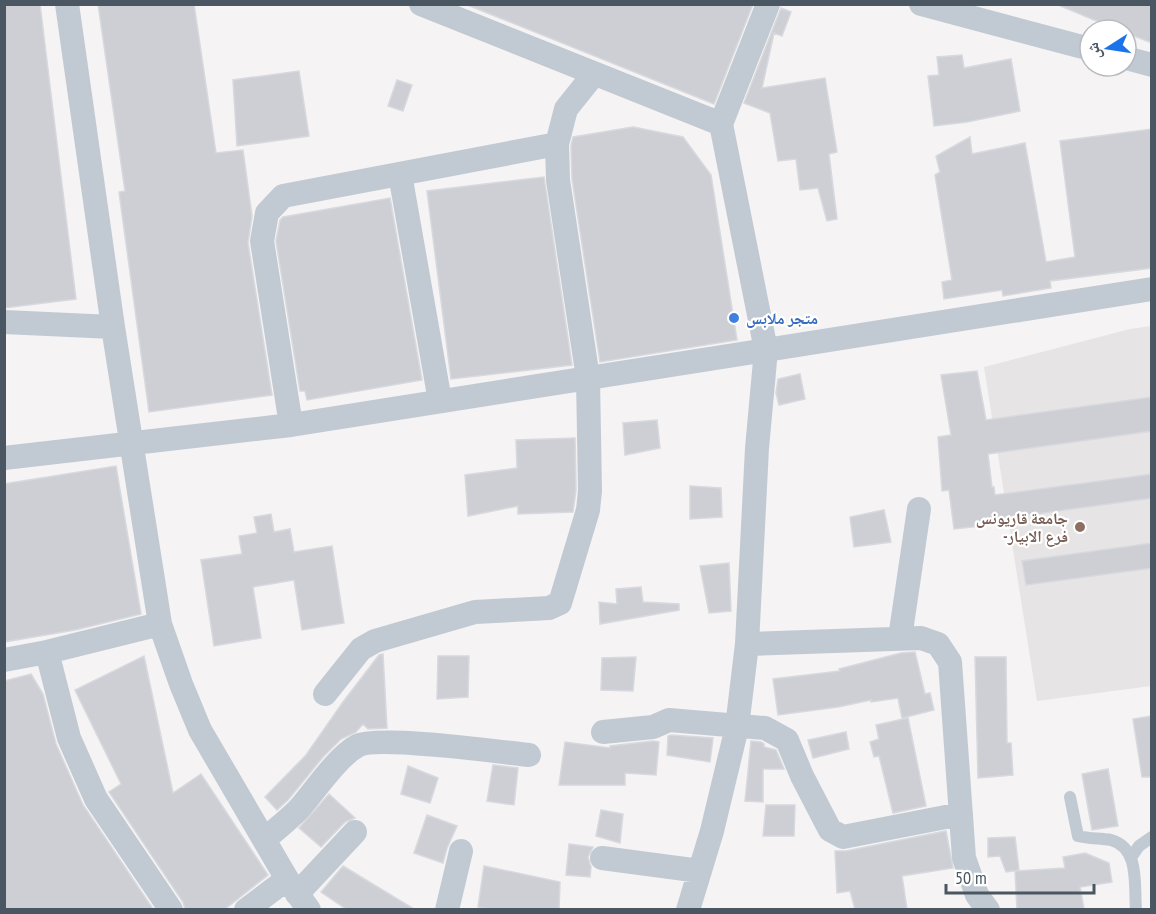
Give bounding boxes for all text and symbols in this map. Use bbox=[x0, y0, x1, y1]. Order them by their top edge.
north arrow bbox=[1078, 18, 1138, 78]
text: ش bbox=[1082, 41, 1105, 62]
place label: متجر ملابس bbox=[746, 308, 818, 328]
marker: متجر ملابس bbox=[727, 311, 741, 325]
place label: جامعة قاريونس -فرع الابيار bbox=[976, 508, 1068, 547]
marker: جامعة قاريونس -فرع الابيار bbox=[1073, 520, 1087, 534]
scale bar bbox=[946, 857, 1094, 895]
text: 50 m bbox=[955, 866, 987, 889]

